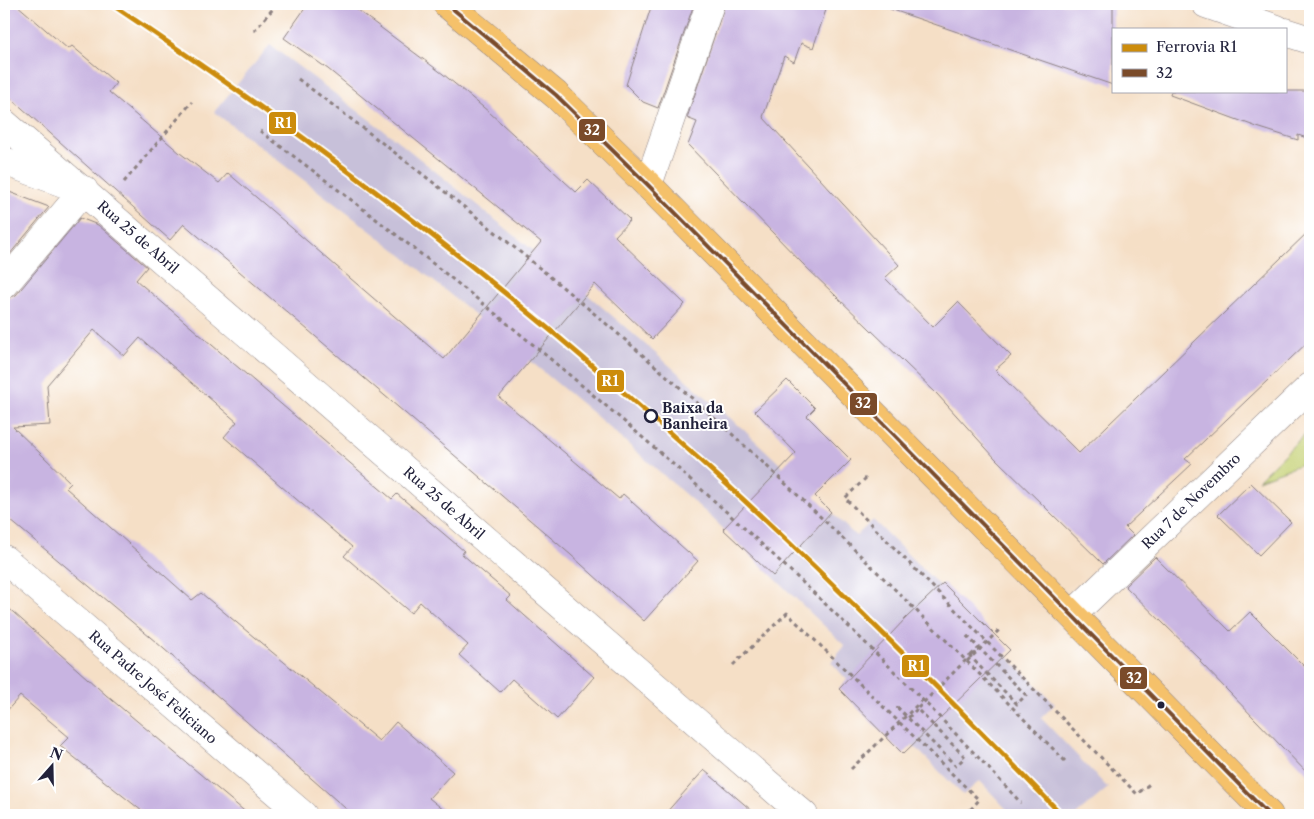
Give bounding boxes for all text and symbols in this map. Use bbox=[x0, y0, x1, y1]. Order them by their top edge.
legend bbox=[1112, 28, 1286, 92]
text: Ferrovia R1 bbox=[1156, 37, 1238, 56]
text: 32 bbox=[1156, 63, 1173, 82]
line badge: R1 bbox=[268, 111, 297, 135]
text: R1 bbox=[274, 114, 292, 132]
line badge: 32 bbox=[578, 118, 606, 142]
text: 32 bbox=[584, 121, 600, 139]
street label: Rua 25 de Abril bbox=[94, 197, 182, 277]
line badge: R1 bbox=[596, 369, 625, 393]
text: R1 bbox=[601, 372, 619, 390]
line badge: 32 bbox=[849, 392, 878, 416]
text: 32 bbox=[855, 394, 871, 412]
place label: Baixa da Banheira bbox=[662, 399, 729, 433]
marker: Baixa da Banheira bbox=[644, 409, 658, 423]
street label: Rua 7 de Novembro bbox=[1138, 449, 1244, 553]
street label: Rua 25 de Abril bbox=[400, 463, 488, 543]
street label: Rua Padre José Feliciano bbox=[85, 626, 221, 748]
line badge: R1 bbox=[901, 654, 930, 678]
text: R1 bbox=[907, 657, 925, 675]
line badge: 32 bbox=[1119, 666, 1148, 690]
text: 32 bbox=[1126, 669, 1142, 687]
unlabelled marker bbox=[1156, 700, 1166, 710]
north arrow bbox=[28, 742, 78, 792]
text: N bbox=[48, 743, 65, 764]

